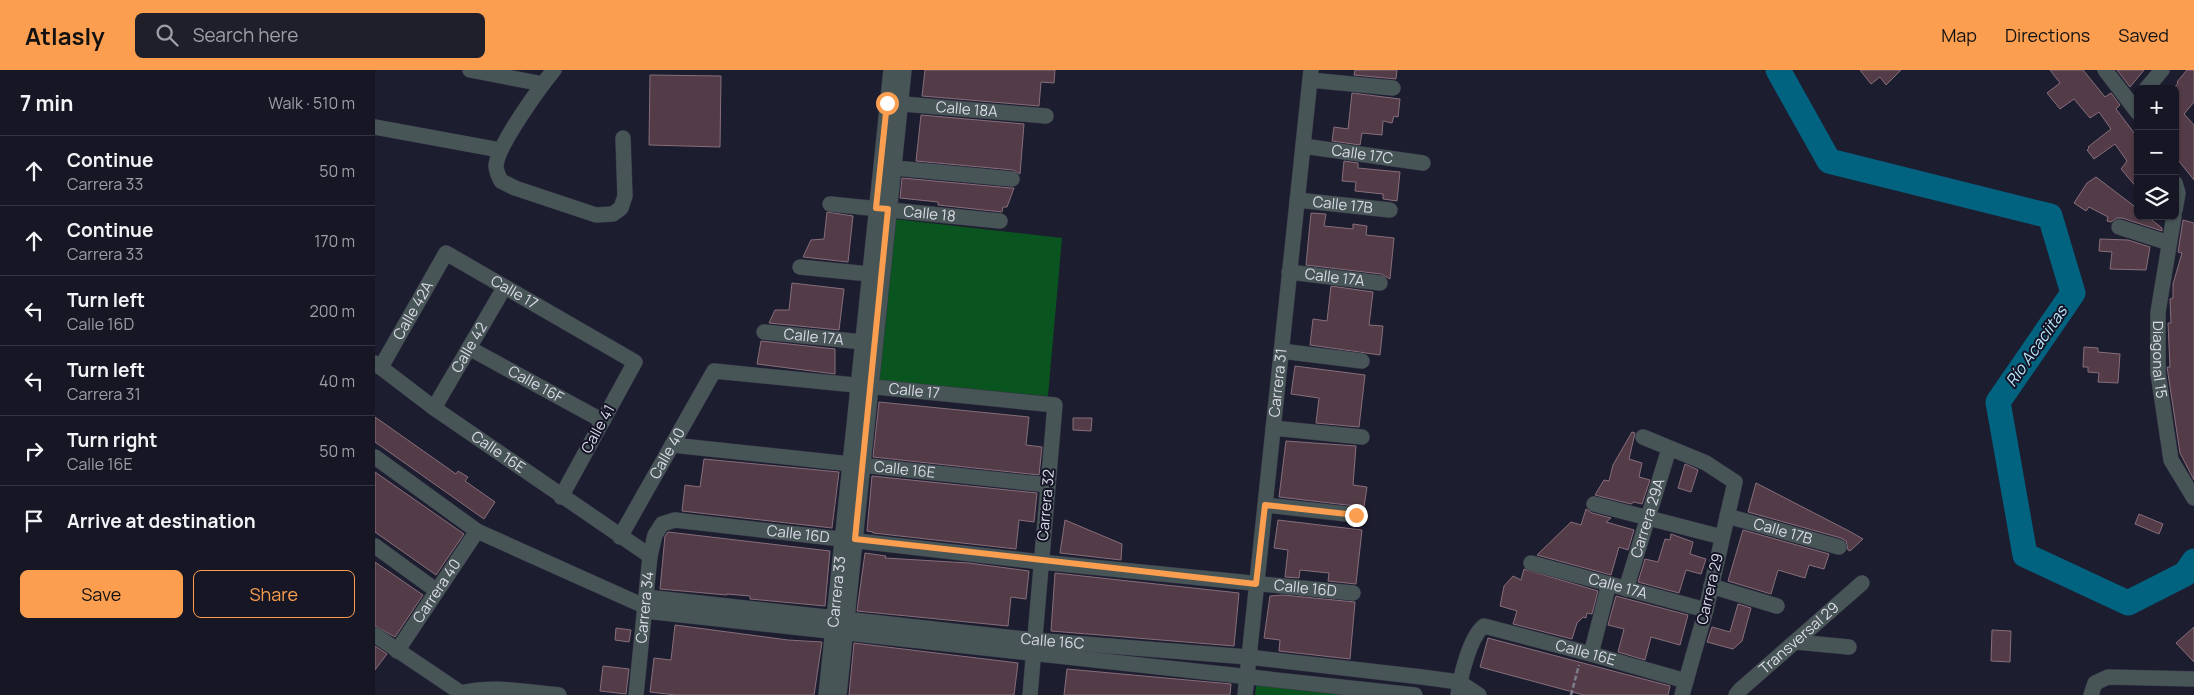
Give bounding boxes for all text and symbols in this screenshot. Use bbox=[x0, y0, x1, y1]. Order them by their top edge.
search box bbox=[135, 13, 485, 58]
text: Atlasly bbox=[25, 19, 105, 52]
icon: search bbox=[153, 21, 181, 49]
text: Search here bbox=[193, 22, 298, 48]
text: Map bbox=[1941, 23, 1977, 47]
text: Directions bbox=[2005, 23, 2090, 47]
text: Saved bbox=[2118, 23, 2169, 47]
map controls bbox=[2134, 85, 2179, 220]
button: + bbox=[2134, 85, 2179, 130]
text: 7 min bbox=[20, 89, 73, 117]
text: Walk · 510 m bbox=[268, 92, 355, 114]
route start bbox=[876, 92, 899, 115]
street label: Calle 18A bbox=[935, 96, 999, 122]
button: − bbox=[2134, 130, 2179, 175]
street label: Calle 17C bbox=[1330, 139, 1395, 169]
text: Continue bbox=[67, 147, 153, 173]
icon: ahead bbox=[20, 157, 48, 185]
text: 50 m bbox=[319, 160, 355, 182]
text: Carrera 33 bbox=[67, 173, 143, 195]
button: layers bbox=[2134, 175, 2179, 220]
street label: Calle 17B bbox=[1312, 191, 1374, 218]
street label: Calle 18 bbox=[902, 200, 957, 227]
text: Continue bbox=[67, 217, 153, 243]
icon: ahead bbox=[20, 227, 48, 255]
text: 170 m bbox=[314, 230, 355, 252]
text: Carrera 33 bbox=[67, 243, 143, 265]
street label: Calle 17A bbox=[1304, 263, 1366, 291]
street label: Calle 17 bbox=[487, 270, 542, 314]
street label: Calle 42A bbox=[388, 277, 438, 344]
text: Turn left bbox=[67, 287, 145, 313]
icon: left bbox=[20, 297, 48, 325]
text: 200 m bbox=[310, 300, 355, 322]
water label: Río Acaciitas bbox=[2000, 300, 2073, 391]
text: Calle 16D bbox=[67, 313, 134, 335]
street label: Calle 42 bbox=[446, 318, 492, 376]
street label: Diagonal 15 bbox=[2148, 321, 2173, 400]
street label: Calle 17A bbox=[783, 323, 845, 350]
street label: Carrera 31 bbox=[1263, 347, 1292, 418]
text: Turn left bbox=[67, 357, 145, 383]
street label: Calle 16F bbox=[504, 360, 568, 408]
icon: left bbox=[20, 367, 48, 395]
text: 40 m bbox=[319, 370, 355, 392]
street label: Calle 17 bbox=[888, 377, 941, 403]
text: Carrera 31 bbox=[67, 383, 141, 405]
street label: Calle 41 bbox=[576, 401, 619, 457]
street label: Calle 40 bbox=[644, 424, 690, 483]
street label: Calle 16E bbox=[467, 425, 530, 478]
text: Turn right bbox=[67, 427, 157, 453]
icon: right bbox=[20, 437, 48, 465]
text: 50 m bbox=[319, 440, 355, 462]
text: Calle 16E bbox=[67, 453, 133, 475]
street label: Calle 16E bbox=[873, 456, 936, 483]
street label: Carrera 32 bbox=[1032, 468, 1059, 542]
street label: Carrera 29A bbox=[1625, 475, 1670, 561]
route end bbox=[1345, 504, 1368, 527]
icon: arrive bbox=[20, 507, 48, 535]
text: Arrive at destination bbox=[67, 508, 256, 534]
street label: Calle 17B bbox=[1751, 513, 1815, 549]
street label: Calle 16D bbox=[766, 520, 831, 548]
street label: Carrera 29 bbox=[1691, 551, 1728, 627]
street label: Carrera 40 bbox=[408, 555, 466, 627]
street label: Carrera 33 bbox=[822, 555, 850, 628]
street label: Calle 17A bbox=[1586, 568, 1650, 604]
button: Save bbox=[20, 570, 183, 618]
button: Share bbox=[193, 570, 355, 618]
street label: Carrera 34 bbox=[630, 570, 658, 644]
street label: Calle 16D bbox=[1273, 574, 1338, 601]
street label: Transversal 29 bbox=[1754, 597, 1843, 679]
street label: Calle 16C bbox=[1020, 628, 1086, 654]
street label: Calle 16E bbox=[1553, 634, 1618, 671]

